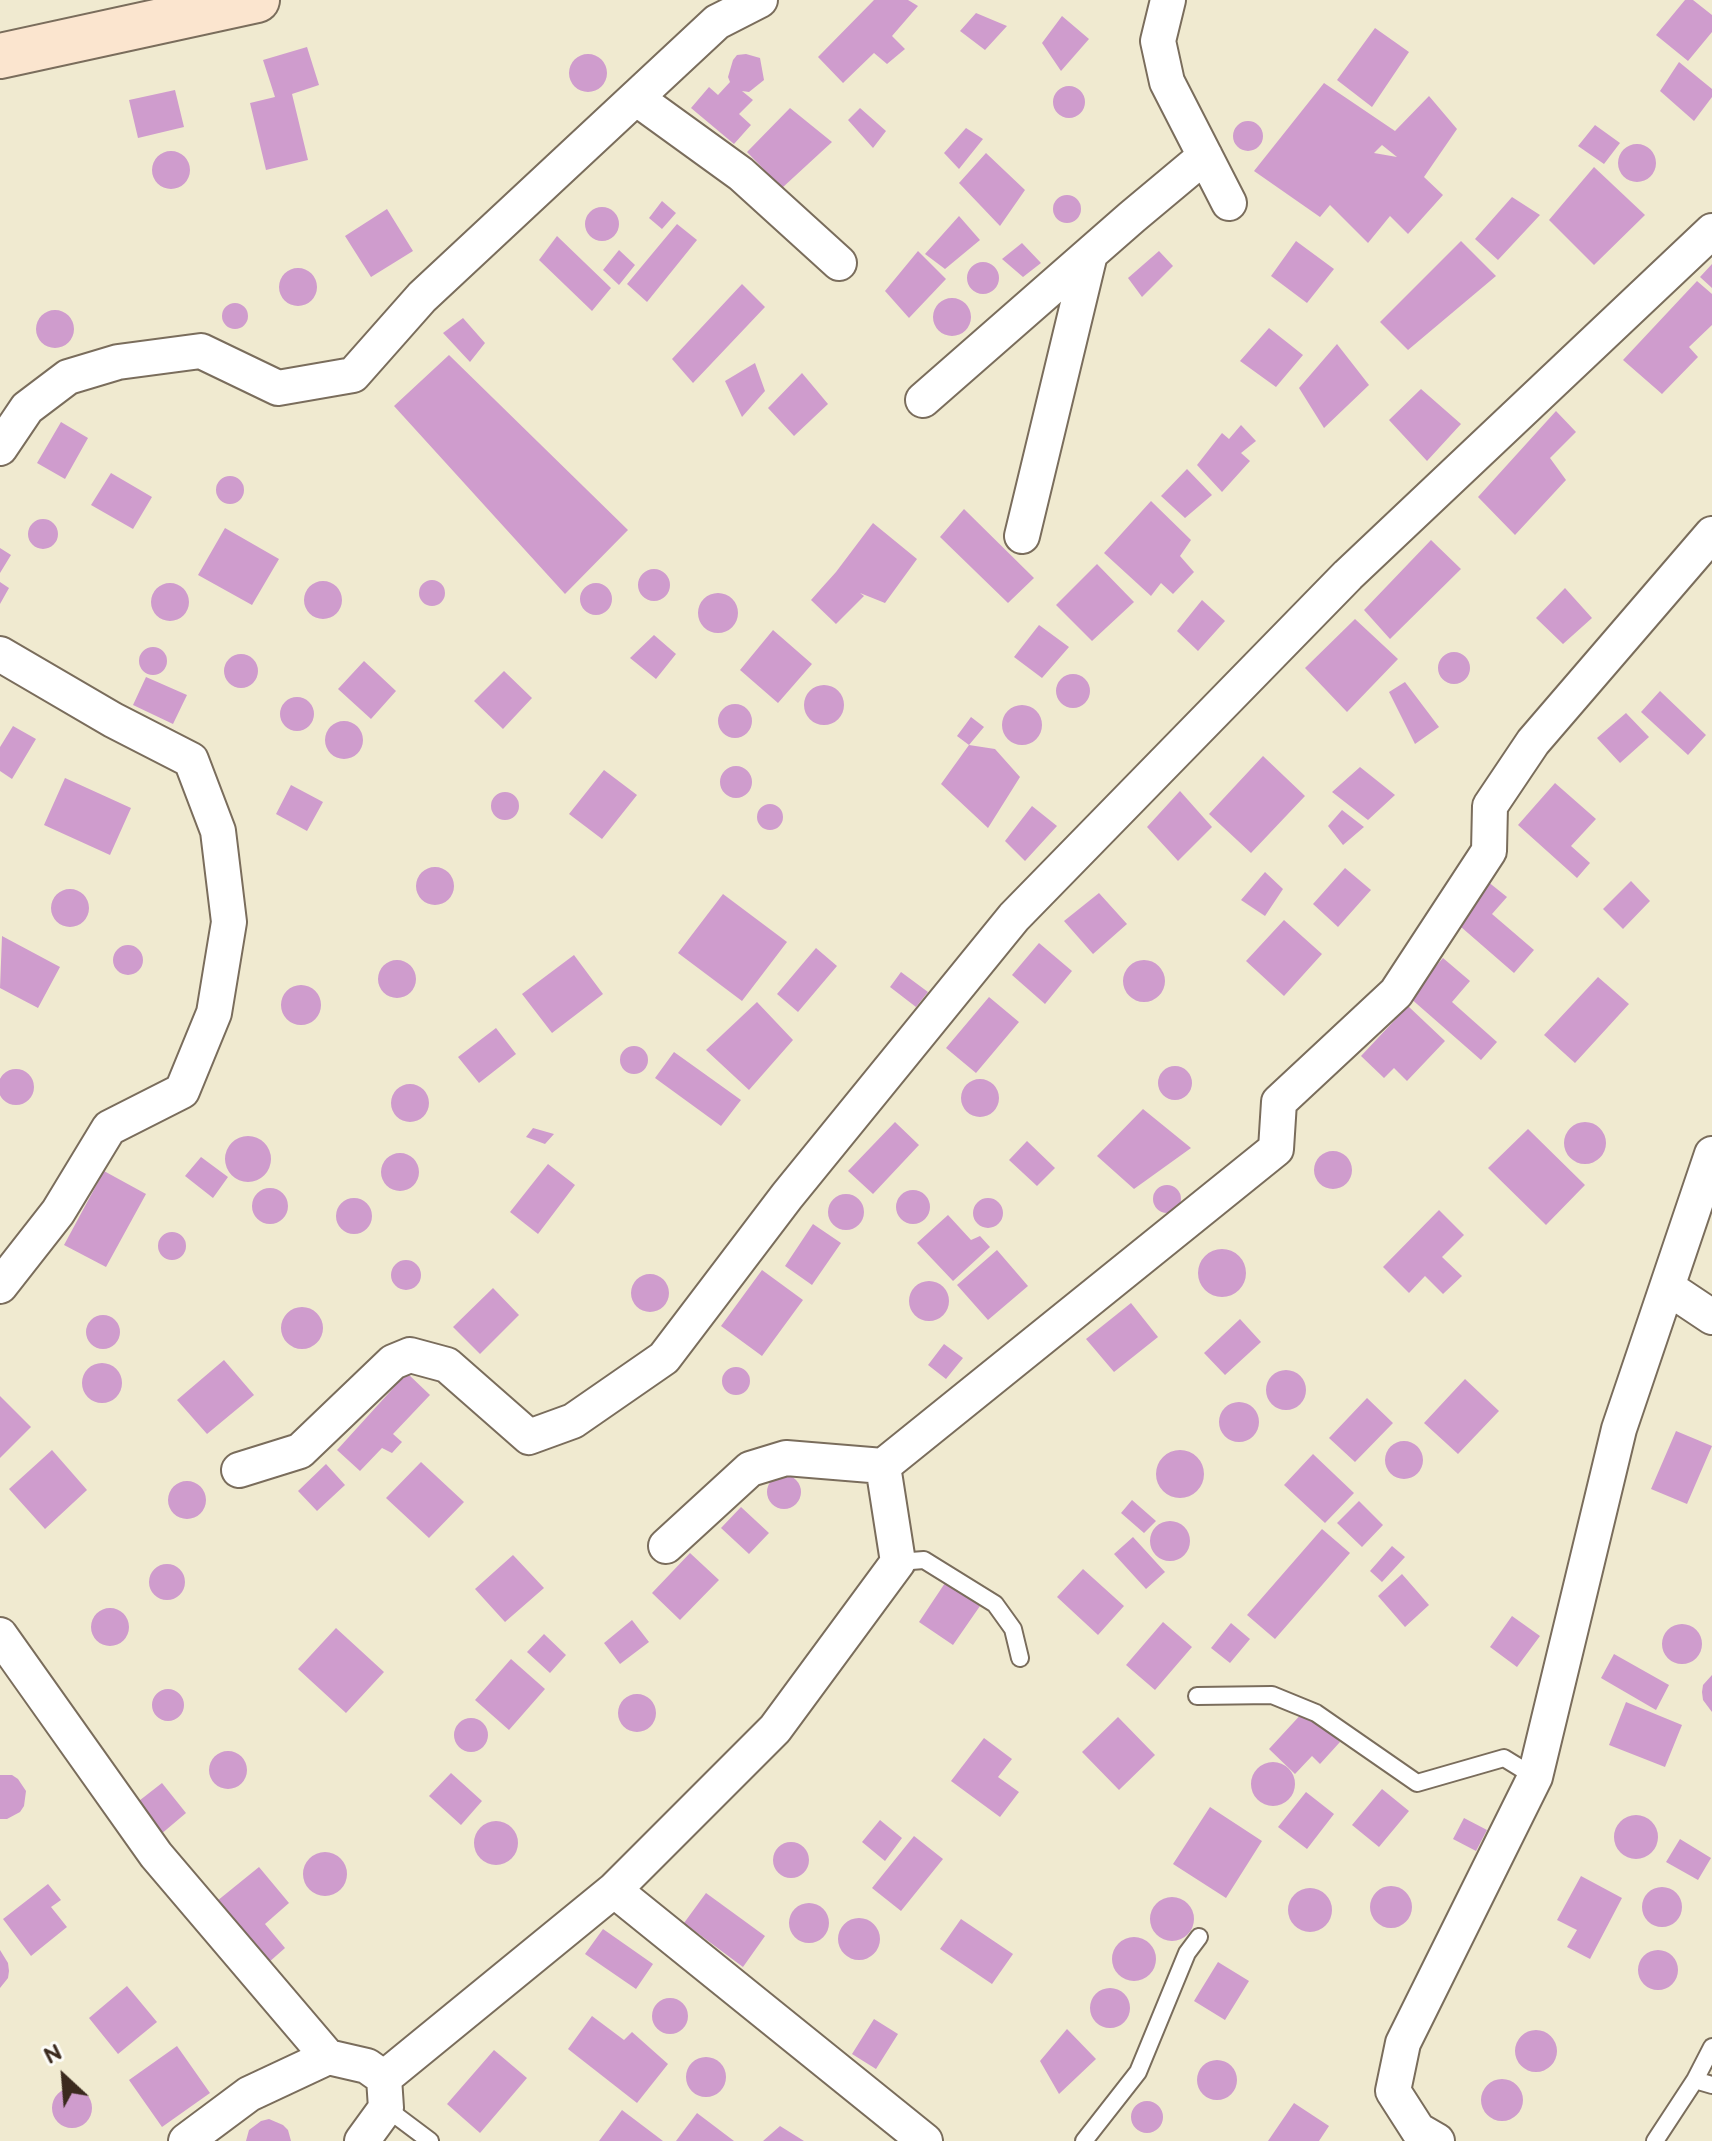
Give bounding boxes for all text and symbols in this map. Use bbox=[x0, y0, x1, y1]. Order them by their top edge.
north arrow bbox=[24, 2037, 104, 2117]
text: N bbox=[40, 2039, 67, 2071]

